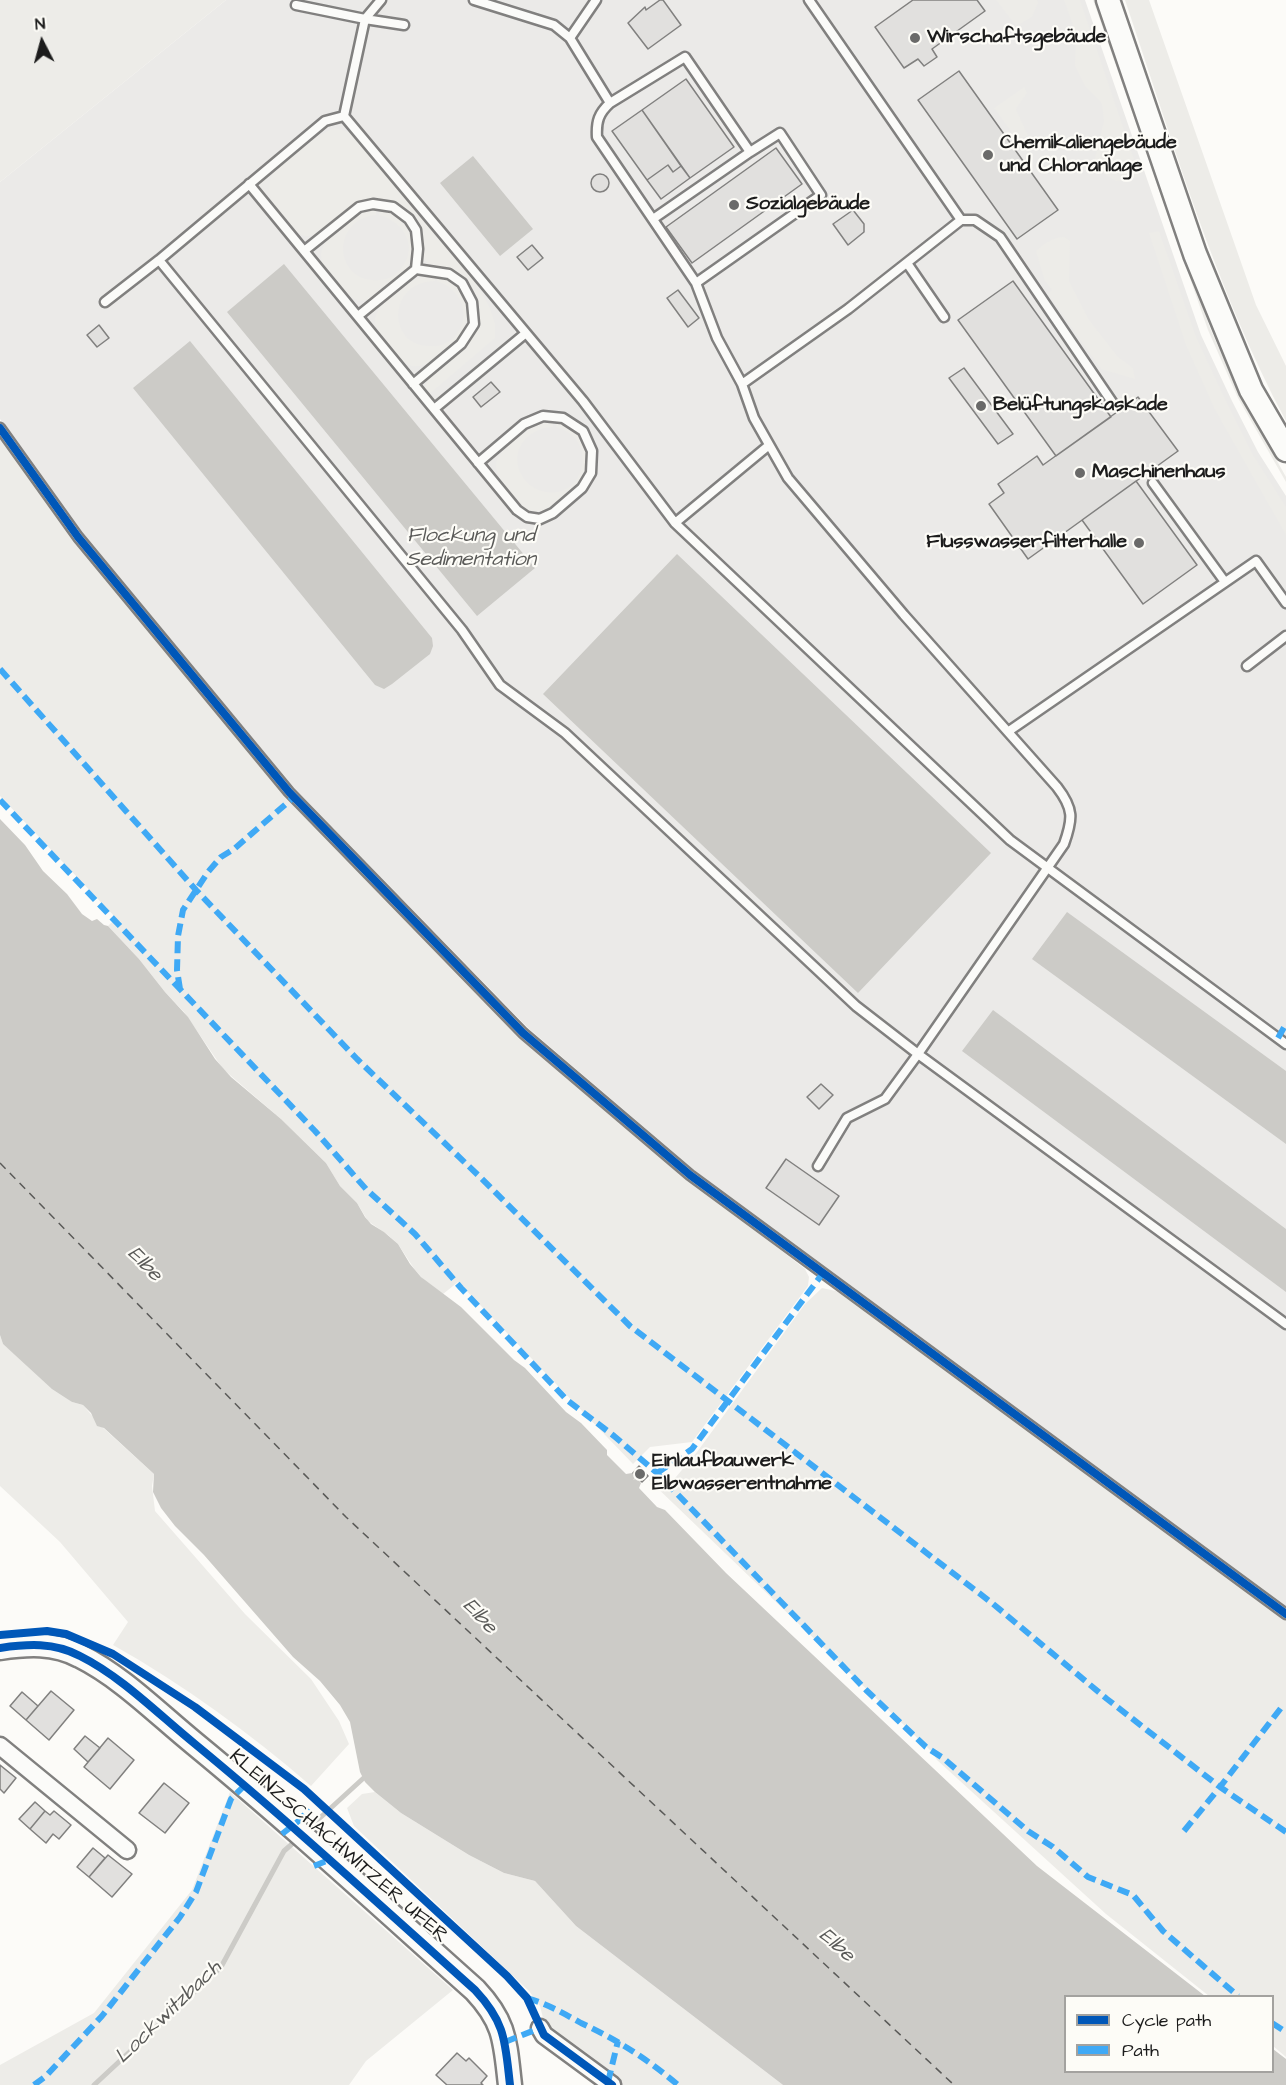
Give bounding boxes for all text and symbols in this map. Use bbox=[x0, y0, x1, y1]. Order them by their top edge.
north arrow bbox=[12, 12, 72, 72]
text: N bbox=[34, 13, 46, 36]
place label: Wirschaftsgebäude bbox=[927, 26, 1106, 50]
marker: Wirschaftsgebäude bbox=[908, 31, 922, 45]
place label: Chemikaliengebäude und Chloranlage bbox=[1000, 132, 1177, 179]
marker: Chemikaliengebäude und Chloranlage bbox=[981, 148, 995, 162]
place label: Sozialgebäude bbox=[746, 193, 870, 217]
marker: Sozialgebäude bbox=[727, 198, 741, 212]
place label: Belüftungskaskade bbox=[993, 394, 1168, 418]
marker: Belüftungskaskade bbox=[974, 399, 988, 413]
place label: Maschinenhaus bbox=[1092, 461, 1225, 485]
marker: Maschinenhaus bbox=[1073, 466, 1087, 480]
water label: Flockung und Sedimentation bbox=[406, 524, 536, 574]
place label: Flusswasserfilterhalle bbox=[926, 531, 1127, 555]
marker: Flusswasserfilterhalle bbox=[1132, 536, 1146, 550]
water label: Elbe bbox=[121, 1242, 167, 1288]
place label: Einlaufbauwerk Elbwasserentnahme bbox=[652, 1450, 832, 1497]
marker: Einlaufbauwerk Elbwasserentnahme bbox=[633, 1467, 647, 1481]
water label: Elbe bbox=[457, 1594, 501, 1640]
street label: KLEINZSCHACHWITZER UFER bbox=[224, 1745, 452, 1949]
water label: Elbe bbox=[813, 1924, 859, 1968]
water label: Lockwitzbach bbox=[111, 1956, 227, 2070]
legend bbox=[1064, 1995, 1274, 2073]
text: Cycle path bbox=[1122, 2008, 1211, 2033]
text: Path bbox=[1122, 2038, 1159, 2063]

